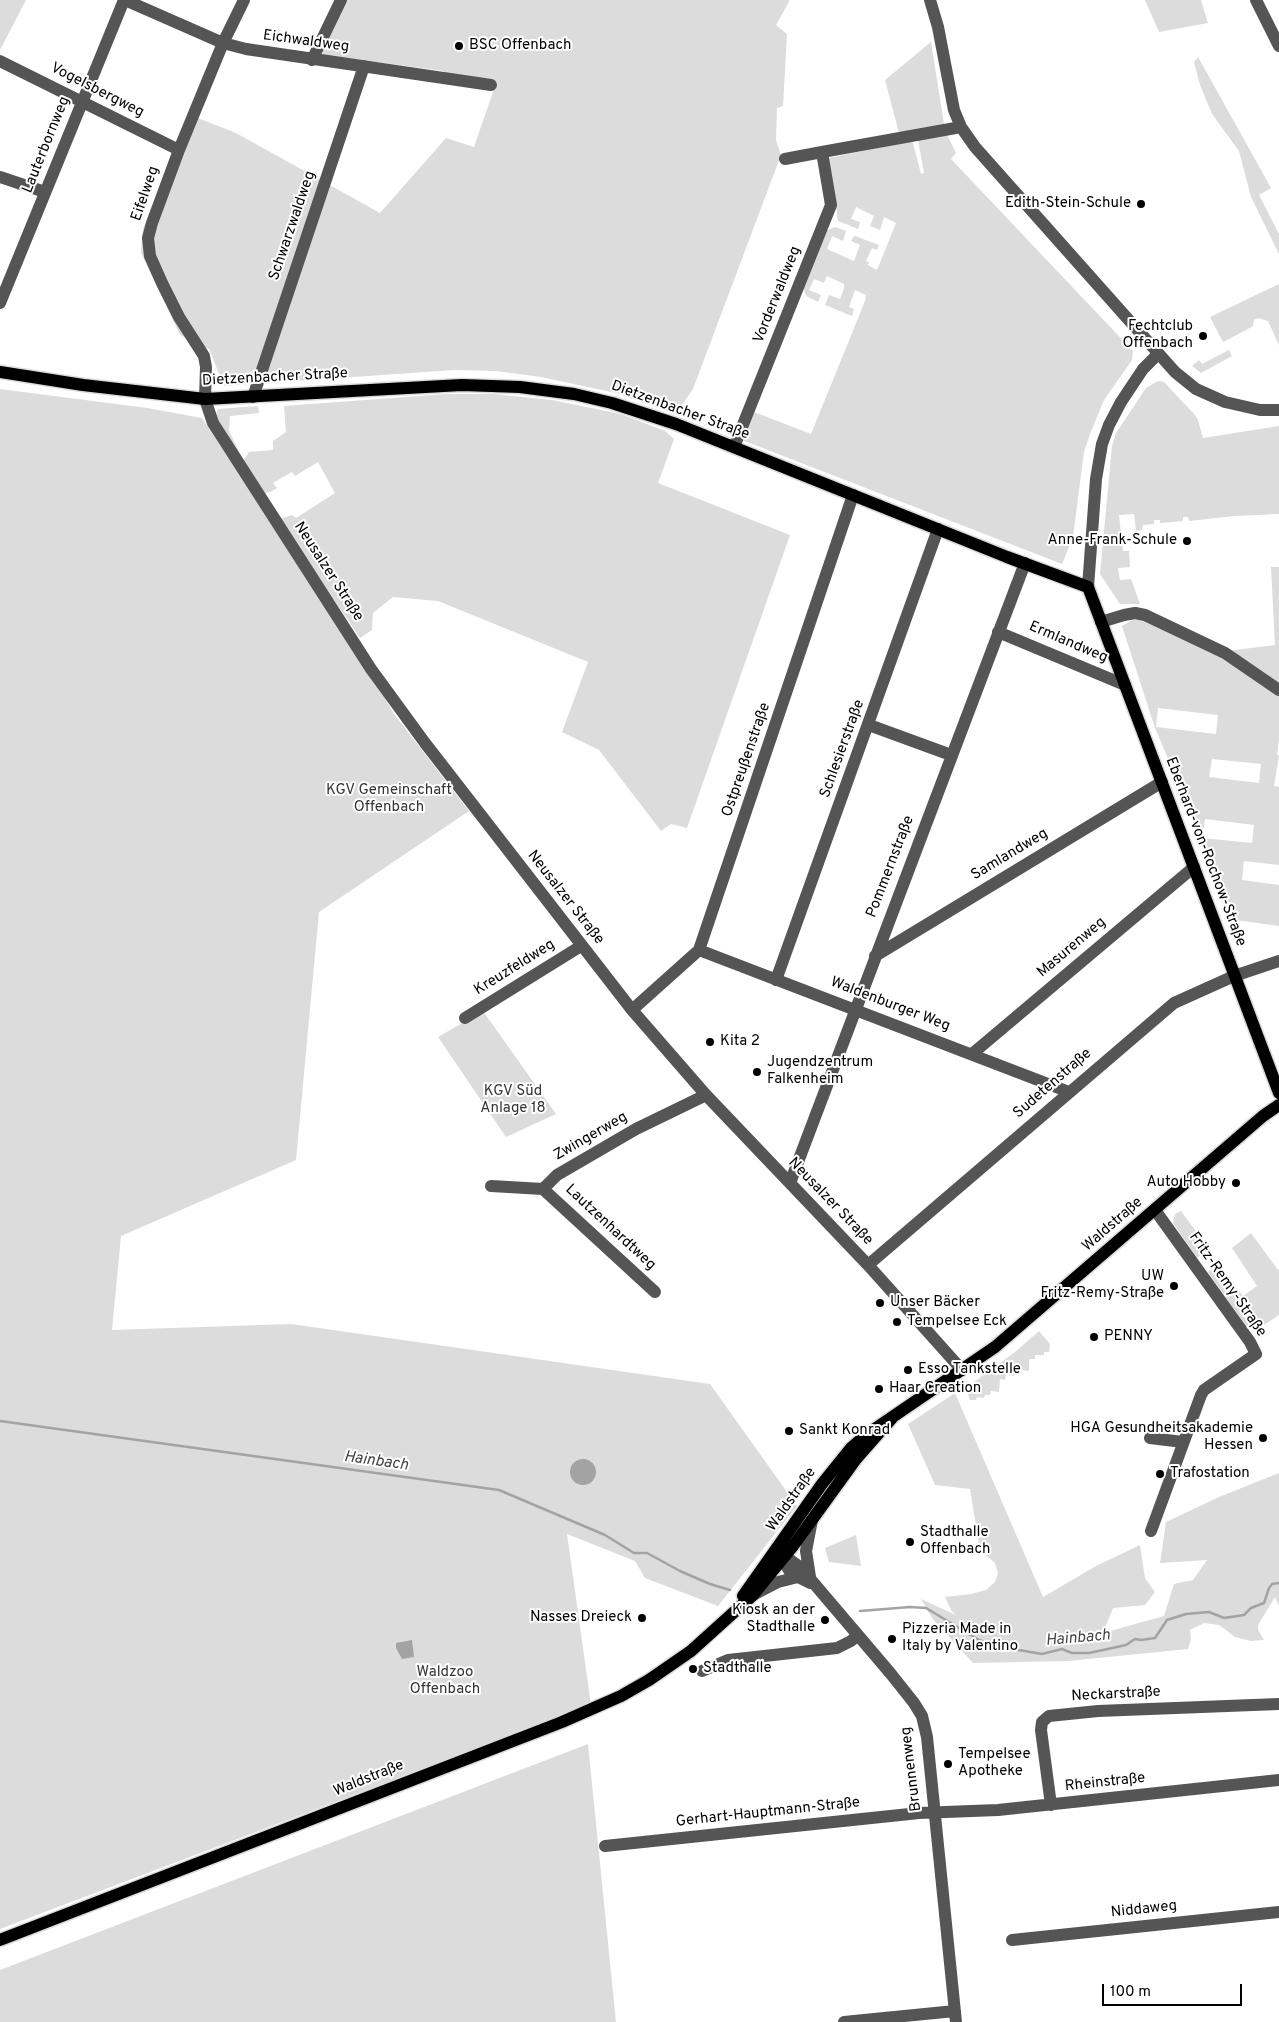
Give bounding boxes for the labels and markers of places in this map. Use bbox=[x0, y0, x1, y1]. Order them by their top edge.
place label: BSC Offenbach bbox=[469, 37, 571, 55]
marker: BSC Offenbach bbox=[453, 40, 465, 52]
place label: Edith-Stein-Schule bbox=[1005, 195, 1131, 213]
marker: Edith-Stein-Schule bbox=[1135, 198, 1147, 210]
place label: Fechtclub Offenbach bbox=[1123, 318, 1193, 353]
marker: Fechtclub Offenbach bbox=[1197, 330, 1209, 342]
place label: Anne-Frank-Schule bbox=[1048, 532, 1177, 550]
marker: Anne-Frank-Schule bbox=[1181, 535, 1193, 547]
place label: Kita 2 bbox=[720, 1033, 760, 1051]
marker: Kita 2 bbox=[704, 1036, 716, 1048]
place label: Jugendzentrum Falkenheim bbox=[767, 1054, 873, 1089]
marker: Jugendzentrum Falkenheim bbox=[751, 1066, 763, 1078]
place label: Auto Hobby bbox=[1146, 1174, 1226, 1192]
marker: Auto Hobby bbox=[1230, 1177, 1242, 1189]
place label: UW Fritz-Remy-Straße bbox=[1040, 1268, 1164, 1303]
marker: UW Fritz-Remy-Straße bbox=[1168, 1280, 1180, 1292]
place label: Unser Bäcker bbox=[890, 1294, 980, 1312]
marker: Unser Bäcker bbox=[874, 1297, 886, 1309]
place label: Tempelsee Eck bbox=[907, 1313, 1007, 1331]
marker: Tempelsee Eck bbox=[891, 1316, 903, 1328]
place label: PENNY bbox=[1104, 1328, 1153, 1346]
marker: PENNY bbox=[1088, 1331, 1100, 1343]
place label: Esso Tankstelle bbox=[918, 1361, 1021, 1379]
marker: Esso Tankstelle bbox=[902, 1364, 914, 1376]
place label: Haar Creation bbox=[889, 1380, 981, 1398]
marker: Haar Creation bbox=[873, 1383, 885, 1395]
place label: HGA Gesundheitsakademie Hessen bbox=[1070, 1420, 1253, 1455]
place label: Sankt Konrad bbox=[799, 1422, 890, 1440]
marker: Sankt Konrad bbox=[783, 1425, 795, 1437]
marker: HGA Gesundheitsakademie Hessen bbox=[1257, 1432, 1269, 1444]
place label: Trafostation bbox=[1170, 1465, 1250, 1483]
marker: Trafostation bbox=[1154, 1468, 1166, 1480]
place label: Stadthalle Offenbach bbox=[920, 1524, 990, 1559]
marker: Stadthalle Offenbach bbox=[904, 1536, 916, 1548]
place label: Kiosk an der Stadthalle bbox=[732, 1602, 815, 1637]
place label: Nasses Dreieck bbox=[530, 1609, 632, 1627]
marker: Nasses Dreieck bbox=[636, 1612, 648, 1624]
marker: Kiosk an der Stadthalle bbox=[819, 1614, 831, 1626]
place label: Pizzeria Made in Italy by Valentino bbox=[902, 1621, 1018, 1656]
marker: Pizzeria Made in Italy by Valentino bbox=[886, 1633, 898, 1645]
place label: Stadthalle bbox=[703, 1660, 772, 1678]
marker: Stadthalle bbox=[687, 1663, 699, 1675]
place label: Tempelsee Apotheke bbox=[958, 1746, 1031, 1781]
marker: Tempelsee Apotheke bbox=[942, 1758, 954, 1770]

